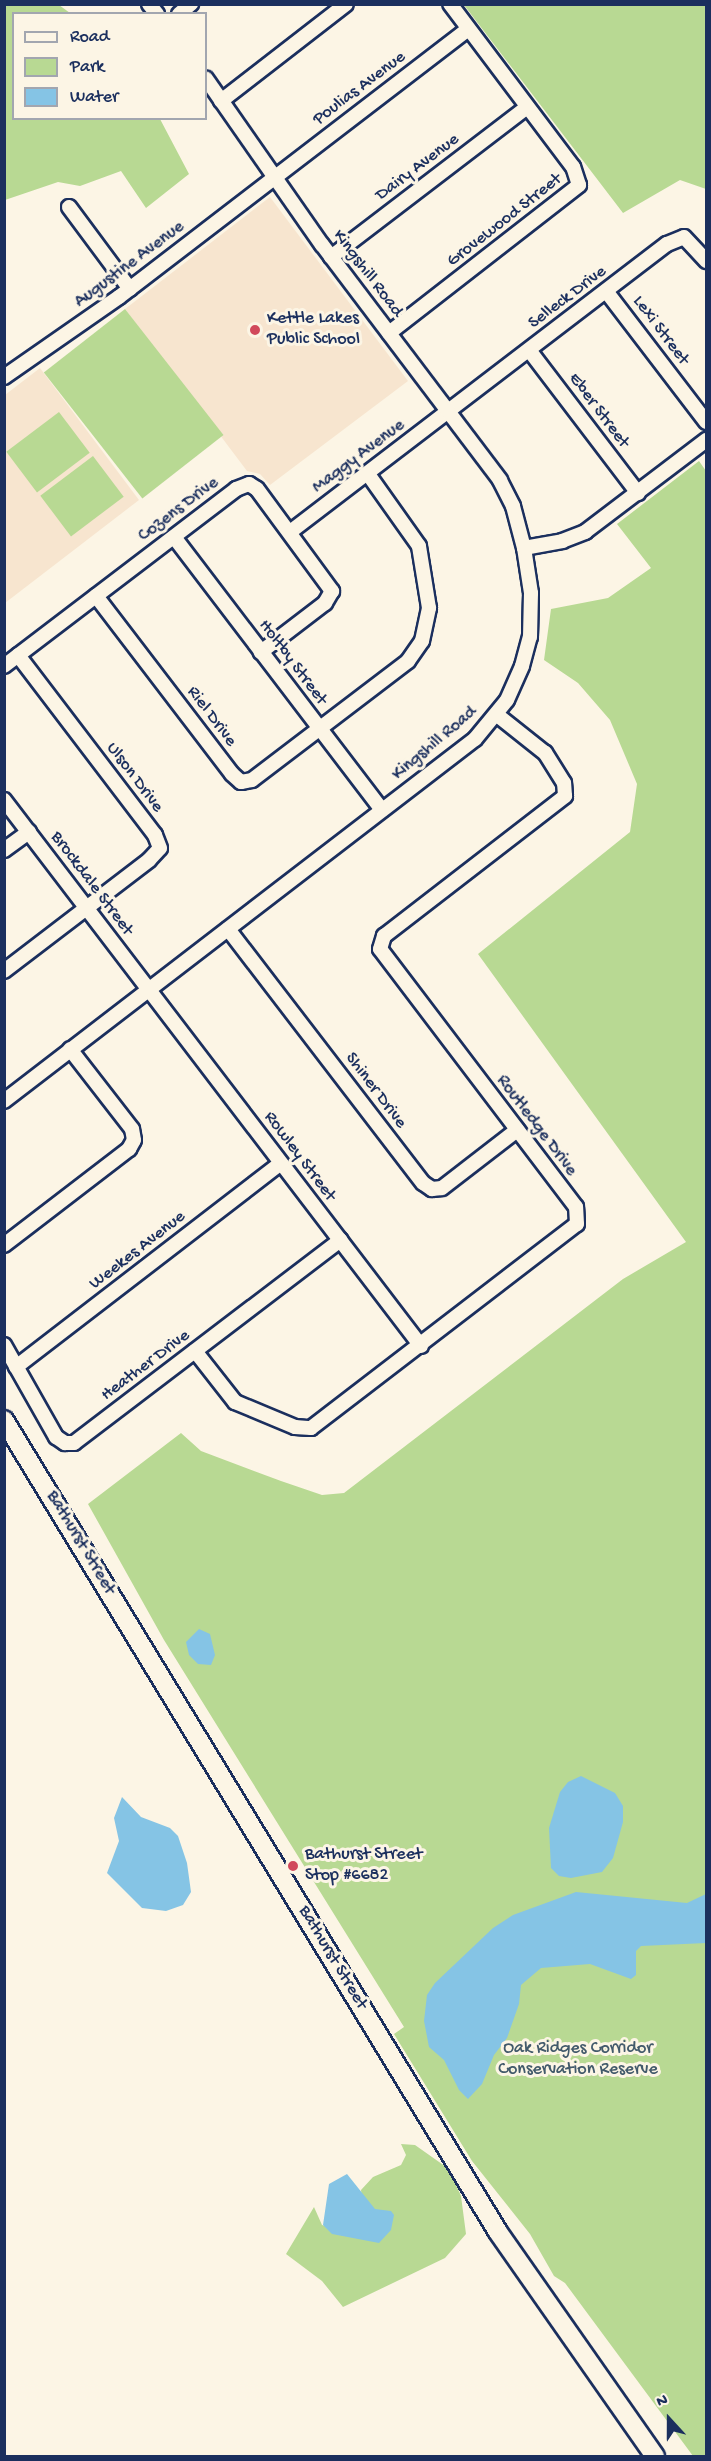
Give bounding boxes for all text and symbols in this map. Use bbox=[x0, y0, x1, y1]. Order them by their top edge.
legend bbox=[12, 12, 207, 120]
text: Road bbox=[70, 27, 109, 48]
street label: Poulias Avenue bbox=[309, 47, 411, 131]
text: Park bbox=[70, 57, 104, 78]
text: Water bbox=[70, 87, 118, 108]
street label: Dairy Avenue bbox=[372, 130, 464, 206]
street label: Grovewood Street bbox=[443, 169, 567, 273]
street label: Augustine Avenue bbox=[71, 217, 189, 313]
street label: Kingshill Road bbox=[327, 226, 407, 322]
street label: Selleck Drive bbox=[525, 262, 611, 334]
street label: Lexi Street bbox=[627, 292, 693, 370]
place label: Kettle Lakes Public School bbox=[267, 309, 360, 352]
marker: Kettle Lakes Public School bbox=[248, 323, 262, 337]
street label: Eber Street bbox=[563, 369, 633, 453]
street label: Maggy Avenue bbox=[308, 415, 410, 499]
street label: Cozens Drive bbox=[135, 473, 223, 547]
street label: Holtby Street bbox=[253, 616, 331, 710]
street label: Riel Drive bbox=[181, 683, 241, 751]
street label: Kingshill Road bbox=[388, 702, 482, 786]
street label: Ulson Drive bbox=[101, 739, 167, 817]
street label: Brockdale Street bbox=[45, 828, 137, 940]
street label: Shiner Drive bbox=[339, 1049, 411, 1133]
street label: Routledge Drive bbox=[491, 1071, 581, 1181]
street label: Rowley Street bbox=[258, 1108, 340, 1206]
street label: Weekes Avenue bbox=[86, 1207, 190, 1295]
street label: Heather Drive bbox=[97, 1326, 195, 1406]
street label: Bathurst Street bbox=[41, 1487, 119, 1599]
place label: Bathurst Street Stop #6682 bbox=[305, 1845, 422, 1888]
marker: Bathurst Street Stop #6682 bbox=[286, 1859, 300, 1873]
street label: Bathurst Street bbox=[293, 1902, 371, 2014]
park label: Oak Ridges Corridor Conservation Reserve bbox=[498, 2039, 658, 2082]
north arrow bbox=[639, 2389, 699, 2449]
text: N bbox=[654, 2391, 671, 2412]

